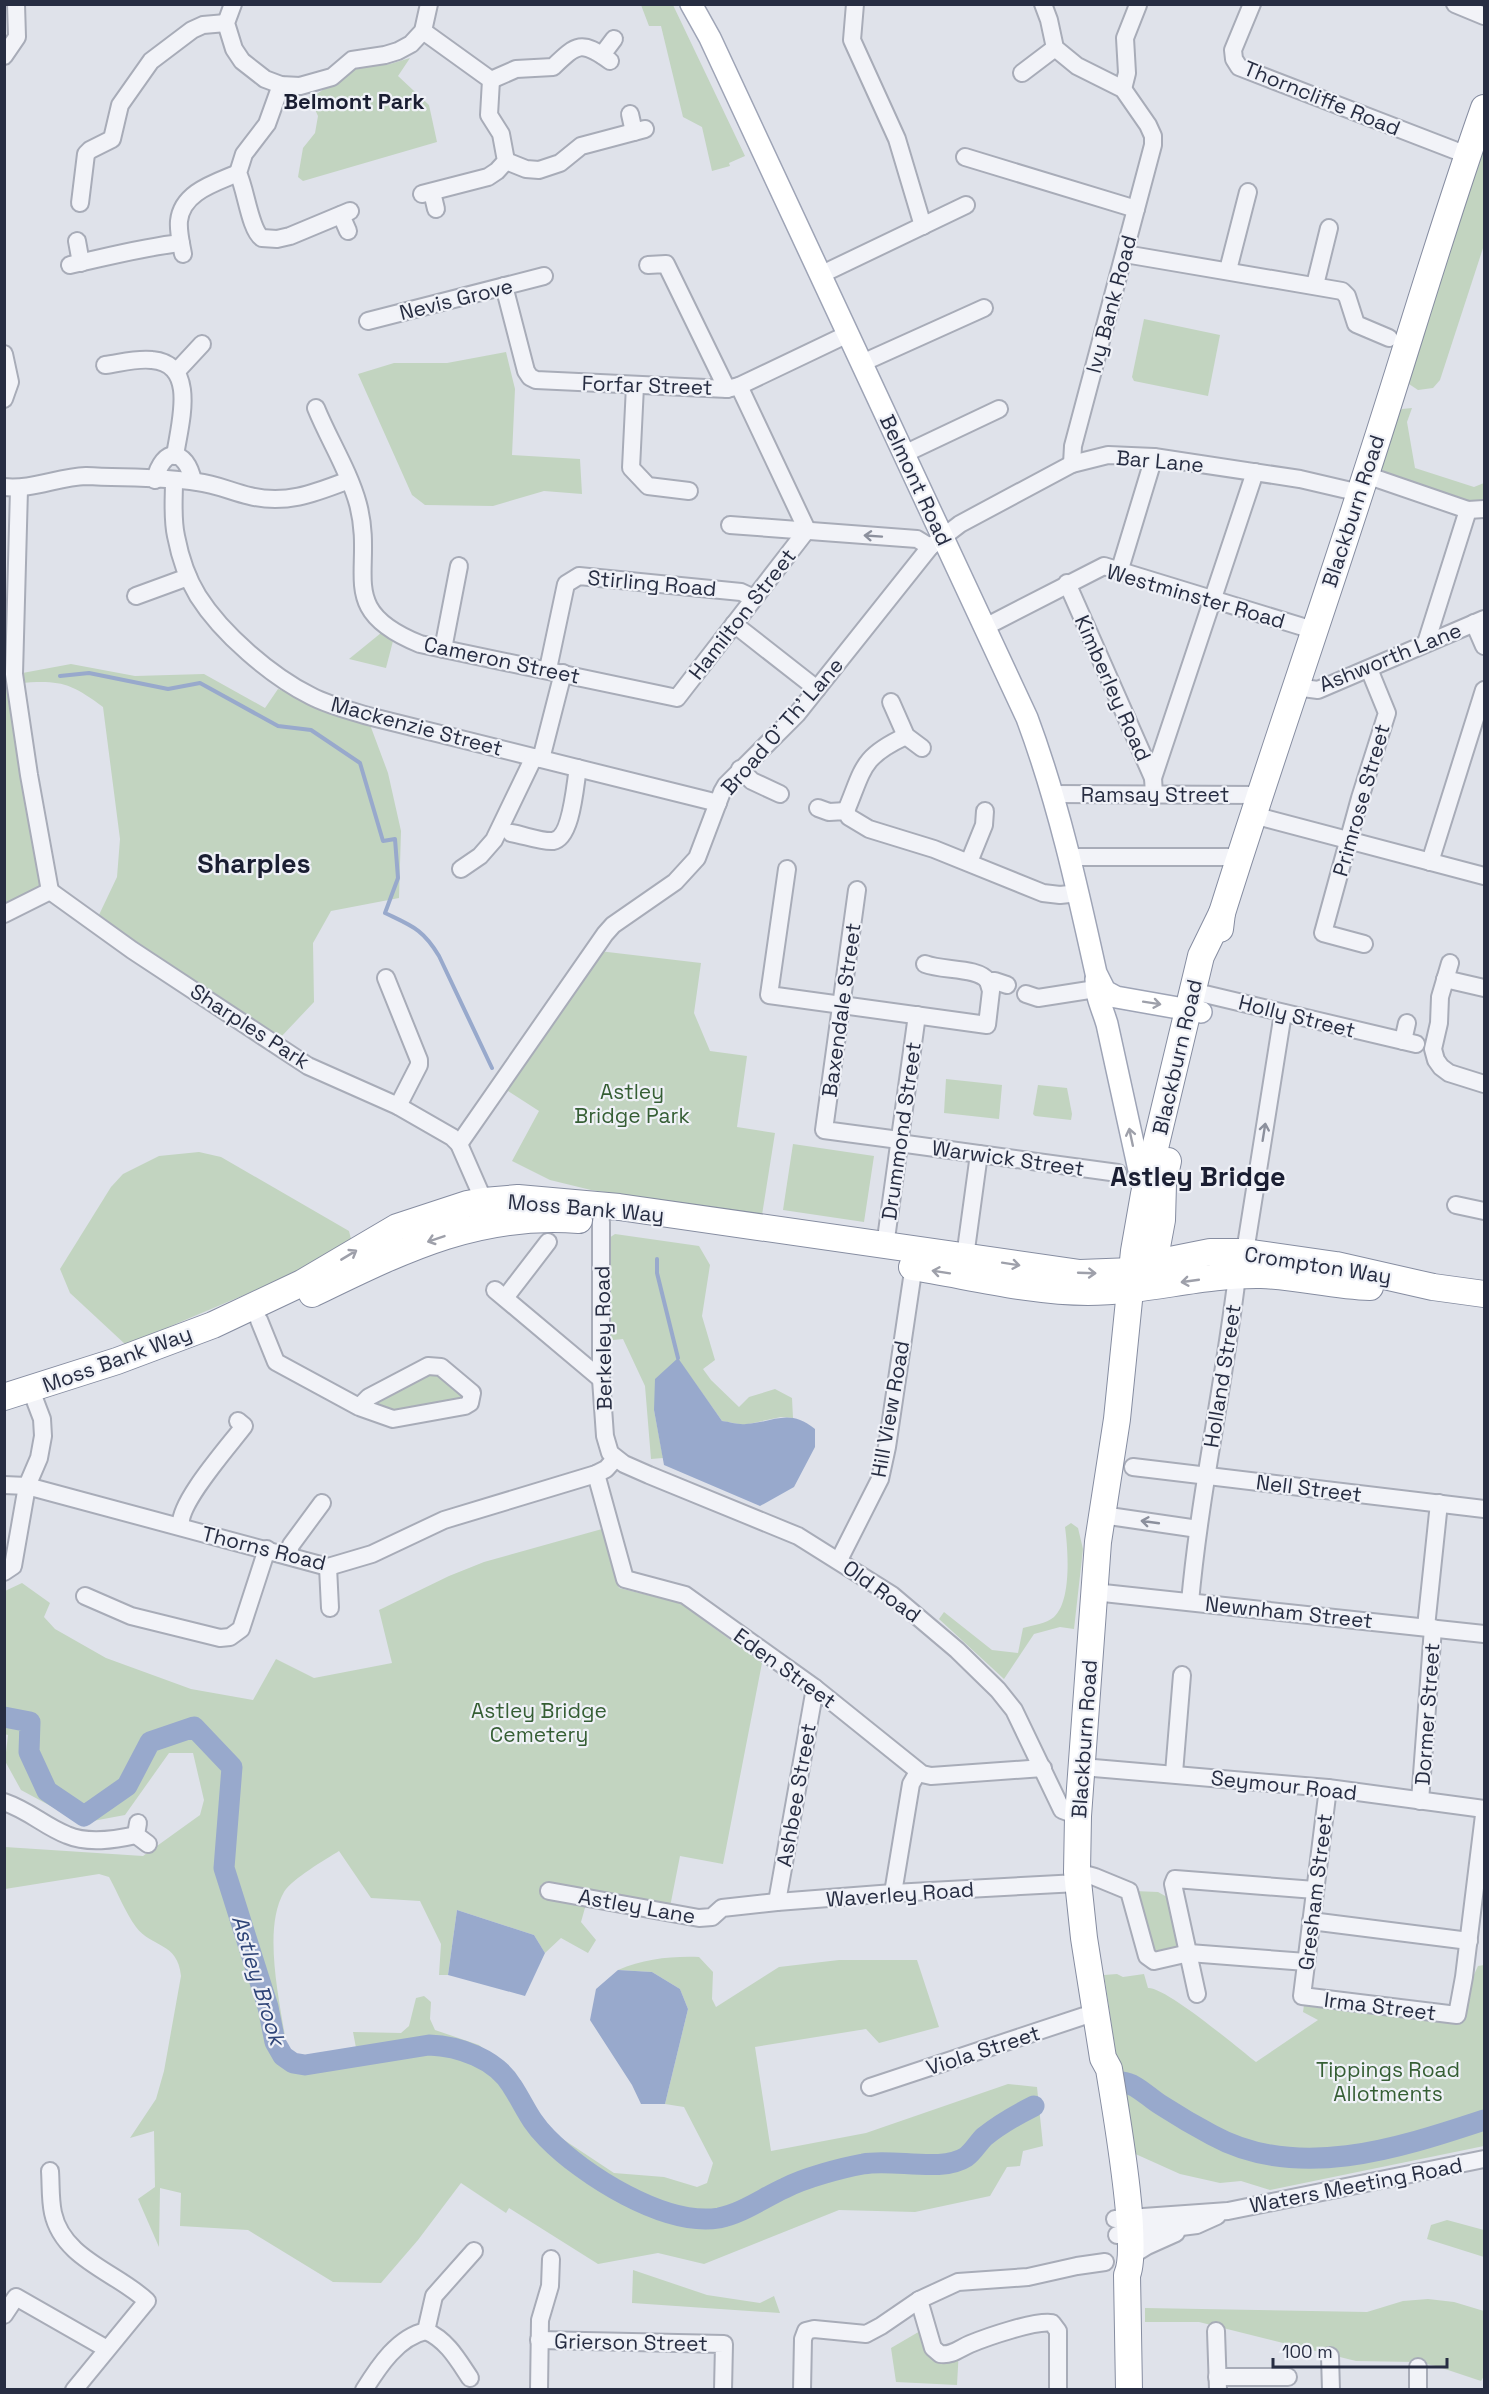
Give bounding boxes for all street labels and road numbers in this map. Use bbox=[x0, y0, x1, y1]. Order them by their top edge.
street label: Thorncliffe Road bbox=[1240, 54, 1404, 142]
street label: Ivy Bank Road bbox=[1080, 232, 1142, 376]
street label: Nevis Grove bbox=[396, 272, 516, 326]
street label: Forfar Street bbox=[581, 369, 713, 401]
street label: Belmont Road bbox=[874, 410, 958, 550]
street label: Blackburn Road bbox=[1316, 431, 1390, 591]
street label: Bar Lane bbox=[1115, 444, 1205, 478]
street label: Hamilton Street bbox=[682, 543, 802, 685]
street label: Westminster Road bbox=[1104, 558, 1288, 634]
street label: Stirling Road bbox=[586, 564, 718, 602]
street label: Kimberley Road bbox=[1069, 611, 1157, 765]
street label: Ashworth Lane bbox=[1315, 616, 1465, 698]
street label: Cameron Street bbox=[421, 630, 583, 690]
street label: Broad O' Th' Lane bbox=[715, 652, 849, 800]
street label: Mackenzie Street bbox=[328, 690, 506, 762]
street label: Primrose Street bbox=[1326, 721, 1396, 879]
street label: Ramsay Street bbox=[1081, 781, 1229, 808]
street label: Baxendale Street bbox=[815, 921, 867, 1099]
street label: Sharples Park bbox=[185, 977, 315, 1075]
street label: Blackburn Road bbox=[1146, 977, 1208, 1137]
street label: Holly Street bbox=[1236, 988, 1358, 1044]
street label: Drummond Street bbox=[875, 1040, 927, 1222]
street label: Warwick Street bbox=[930, 1134, 1086, 1182]
street label: Moss Bank Way bbox=[507, 1188, 665, 1228]
street label: Crompton Way bbox=[1243, 1240, 1393, 1290]
street label: Berkeley Road bbox=[588, 1265, 618, 1411]
street label: Holland Street bbox=[1197, 1302, 1247, 1450]
street label: Moss Bank Way bbox=[39, 1319, 195, 1399]
street label: Hill View Road bbox=[865, 1338, 915, 1480]
street label: Nell Street bbox=[1255, 1468, 1363, 1508]
street label: Thorns Road bbox=[199, 1520, 329, 1576]
street label: Old Road bbox=[838, 1554, 926, 1628]
street label: Newnham Street bbox=[1204, 1590, 1374, 1634]
street label: Eden Street bbox=[728, 1622, 842, 1714]
street label: Dormer Street bbox=[1409, 1642, 1445, 1786]
street label: Blackburn Road bbox=[1065, 1659, 1103, 1819]
street label: Ashbee Street bbox=[770, 1721, 822, 1869]
street label: Seymour Road bbox=[1210, 1764, 1358, 1806]
street label: Gresham Street bbox=[1292, 1812, 1338, 1972]
street label: Waverley Road bbox=[825, 1875, 975, 1913]
street label: Astley Lane bbox=[576, 1882, 698, 1930]
street label: Irma Street bbox=[1322, 1986, 1438, 2026]
street label: Viola Street bbox=[923, 2019, 1043, 2081]
street label: Waters Meeting Road bbox=[1247, 2151, 1465, 2219]
street label: Grierson Street bbox=[554, 2327, 708, 2357]

